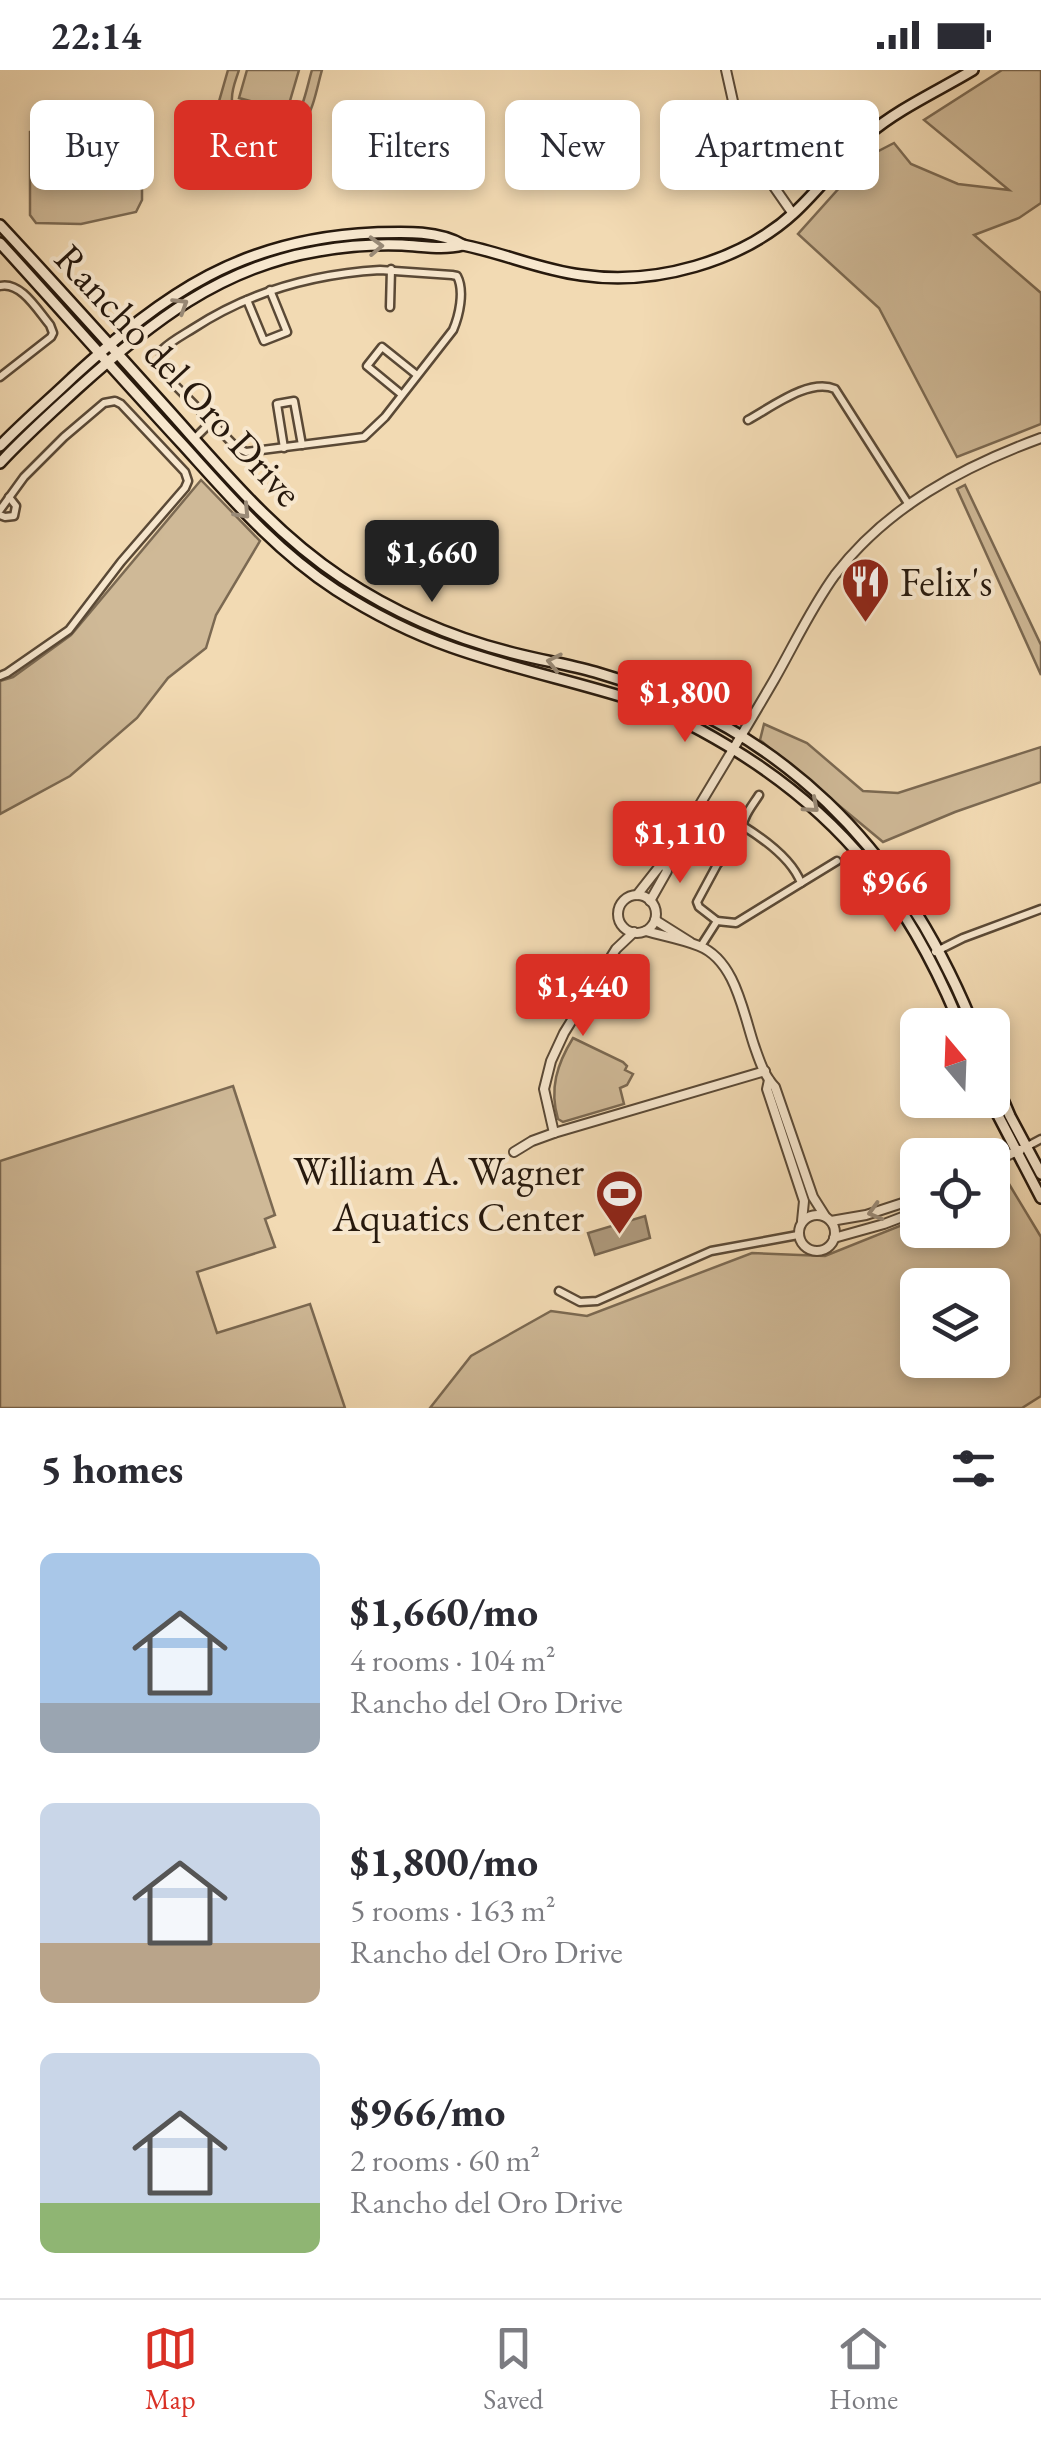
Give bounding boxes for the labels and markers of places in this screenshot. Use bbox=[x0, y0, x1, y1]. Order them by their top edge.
pin: $1,660 bbox=[351, 520, 513, 605]
restaurant icon: Felix's bbox=[839, 556, 891, 624]
place label: Felix's bbox=[900, 556, 992, 608]
pin: $1,800 bbox=[604, 660, 766, 745]
pin: $1,110 bbox=[599, 801, 761, 886]
pin: $966 bbox=[836, 850, 954, 935]
pin: $1,440 bbox=[502, 954, 664, 1039]
place label: William A. Wagner Aquatics Center bbox=[293, 1145, 585, 1243]
sports icon: William A. Wagner Aquatics Center bbox=[593, 1168, 645, 1236]

